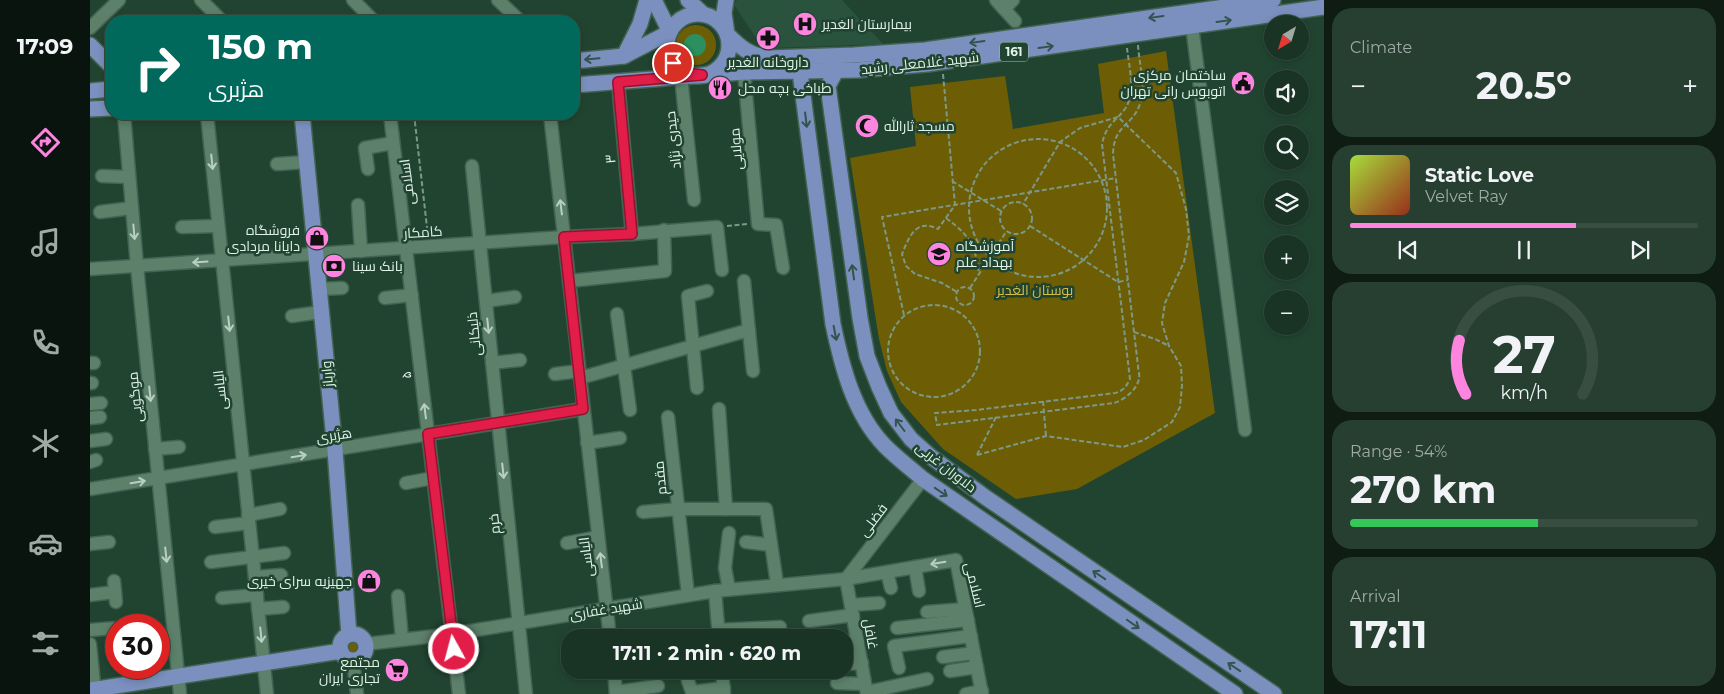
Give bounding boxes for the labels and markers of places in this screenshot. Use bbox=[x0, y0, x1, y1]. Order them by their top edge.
hospital icon: بیمارستان الغدیر bbox=[792, 11, 818, 37]
place label: بیمارستان الغدیر bbox=[821, 15, 912, 33]
pharmacy icon: داروخانه الغدیر bbox=[755, 25, 781, 51]
pin bbox=[652, 42, 694, 84]
place label: داروخانه الغدیر bbox=[726, 53, 809, 71]
place label: ساختمان مرکزی اتوبوس رانی تهران bbox=[1120, 66, 1226, 100]
public building icon: ساختمان مرکزی اتوبوس رانی تهران bbox=[1230, 70, 1256, 96]
restaurant icon: طباخی بچه محل bbox=[707, 75, 733, 101]
place label: طباخی بچه محل bbox=[738, 79, 832, 98]
mosque icon: مسجد ثارالله bbox=[854, 113, 880, 139]
place label: مسجد ثارالله bbox=[884, 117, 955, 135]
place label: فروشگاه دایانا مردادی bbox=[227, 221, 300, 255]
shop icon: فروشگاه دایانا مردادی bbox=[304, 225, 330, 251]
place label: آموزشگاه بهداد علم bbox=[956, 237, 1015, 272]
school or university icon: آموزشگاه بهداد علم bbox=[926, 241, 952, 267]
bank icon: بانک سینا bbox=[321, 253, 347, 279]
place label: بانک سینا bbox=[352, 257, 403, 275]
shop icon: جهیزیه سرای خیری bbox=[356, 568, 382, 594]
place label: جهیزیه سرای خیری bbox=[247, 572, 352, 590]
place label: مجتمع تجاری ایران bbox=[319, 653, 380, 687]
supermarket icon: مجتمع تجاری ایران bbox=[384, 657, 410, 683]

